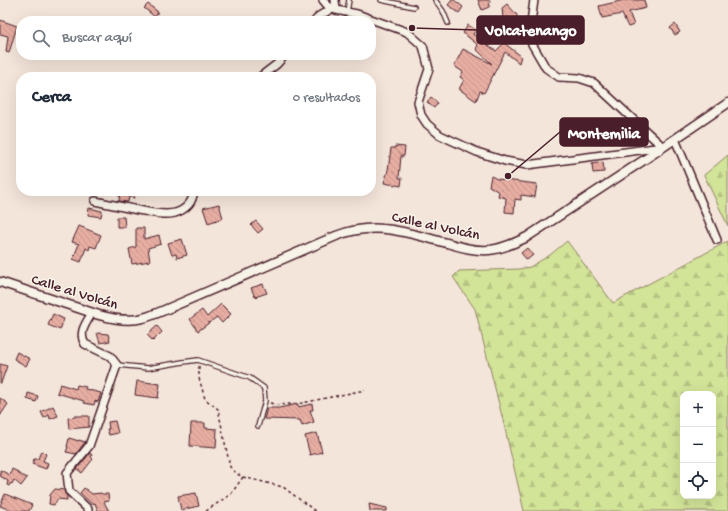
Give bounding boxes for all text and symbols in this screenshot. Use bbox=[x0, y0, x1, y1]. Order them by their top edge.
search box bbox=[16, 16, 376, 60]
callout: Volcatenango bbox=[477, 16, 584, 44]
text: Volcatenango bbox=[484, 23, 577, 42]
icon: search bbox=[30, 27, 52, 49]
text: Buscar aquí bbox=[62, 29, 132, 47]
text: Cerca bbox=[32, 88, 71, 108]
text: 0 resultados bbox=[293, 91, 360, 106]
callout: Montemilia bbox=[560, 118, 648, 146]
text: Montemilia bbox=[568, 126, 641, 145]
street label: Calle al Volcán bbox=[390, 209, 481, 245]
street label: Calle al Volcán bbox=[29, 271, 120, 315]
map controls bbox=[680, 391, 716, 499]
button: + bbox=[680, 391, 716, 427]
button: − bbox=[680, 427, 716, 463]
button: locate bbox=[680, 463, 716, 499]

